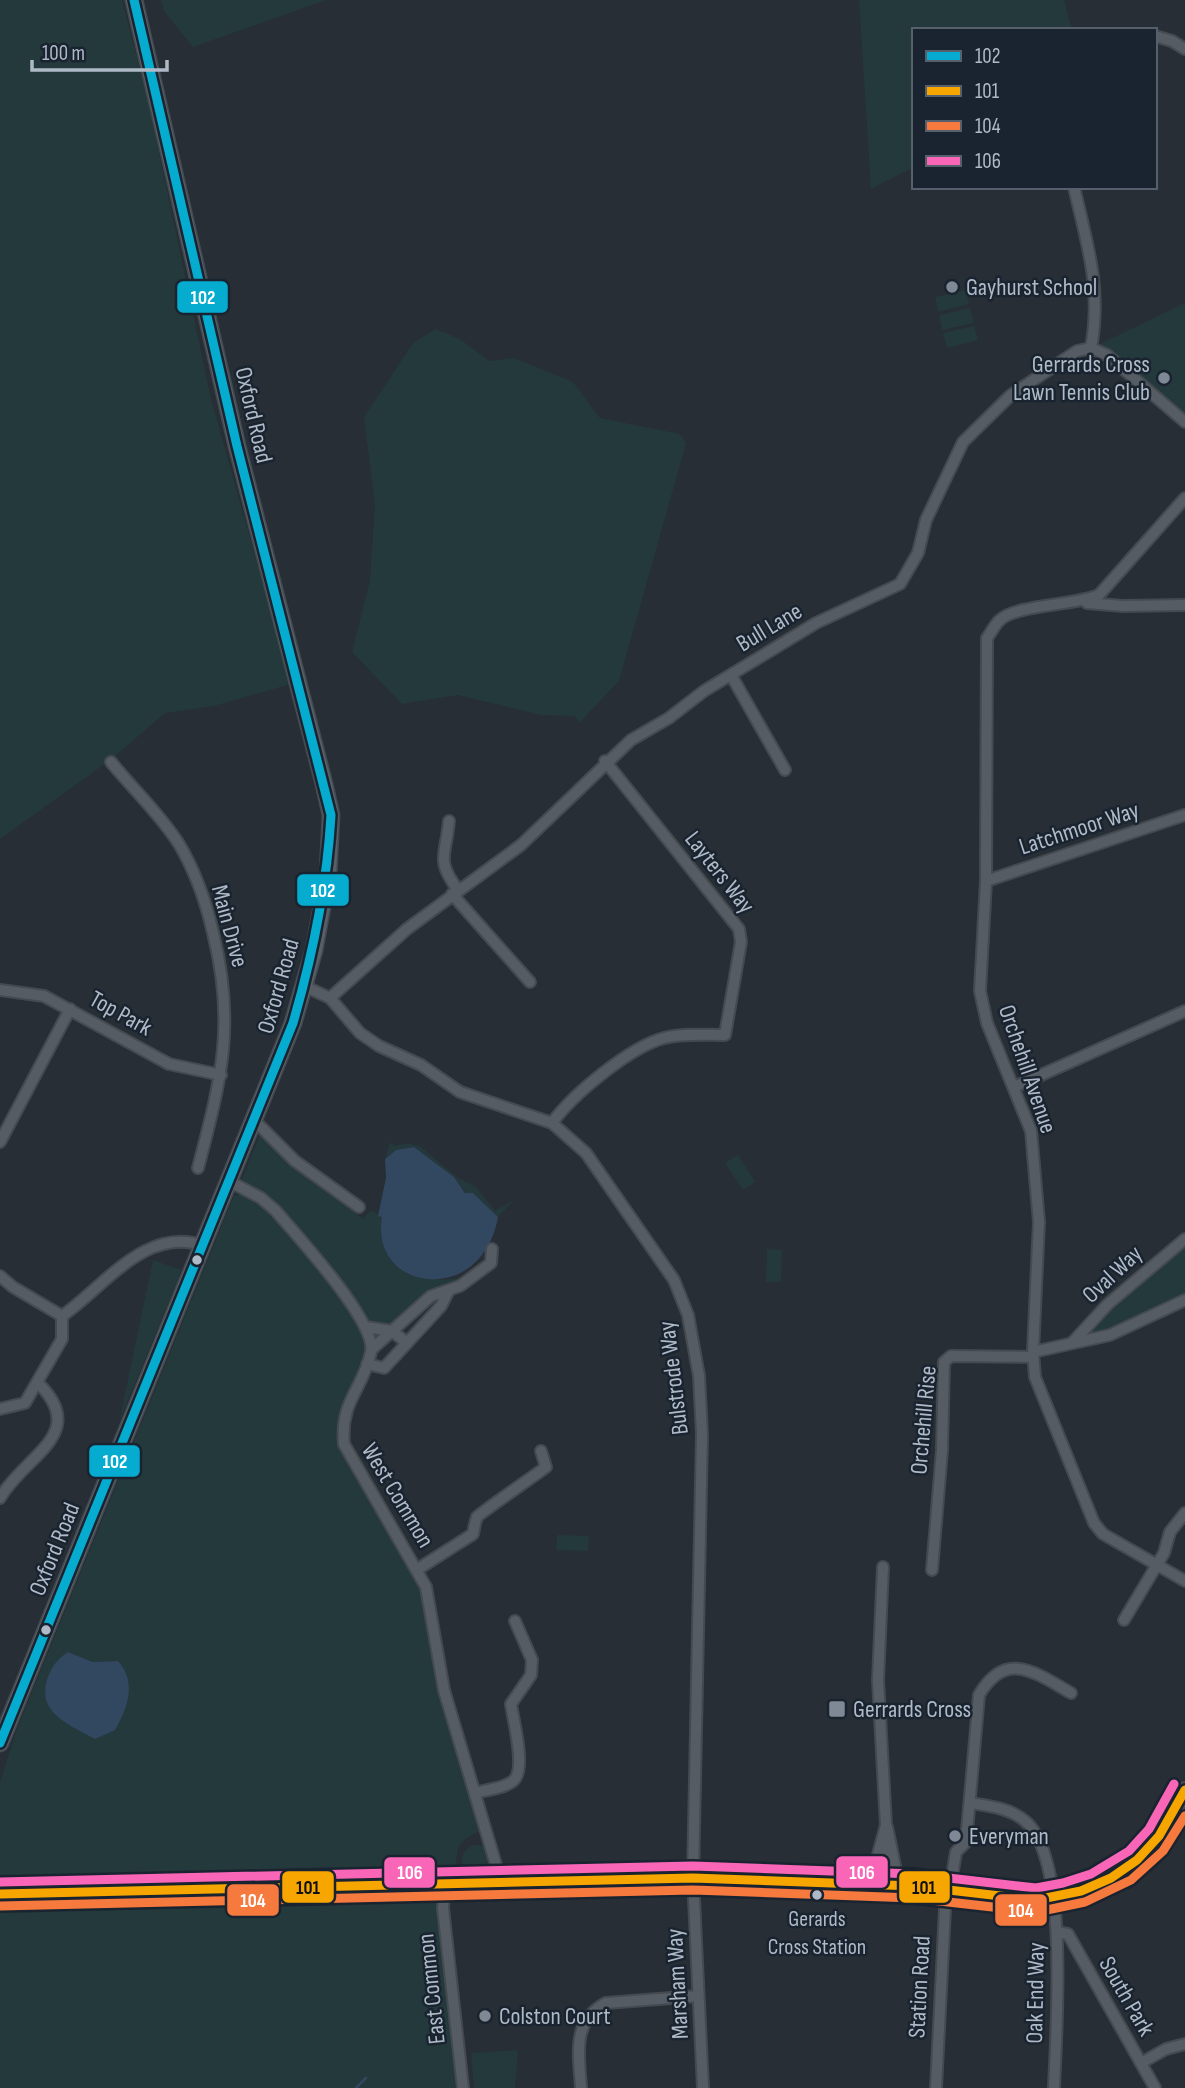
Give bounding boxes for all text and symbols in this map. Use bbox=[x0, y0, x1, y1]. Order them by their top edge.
scale bar bbox=[32, 28, 166, 72]
legend bbox=[912, 28, 1157, 189]
text: 100 m bbox=[42, 41, 85, 66]
text: 102 bbox=[975, 44, 1000, 69]
text: 101 bbox=[975, 79, 1000, 104]
text: 104 bbox=[975, 114, 1001, 139]
text: 106 bbox=[975, 149, 1001, 174]
place label: Gayhurst School bbox=[966, 273, 1097, 302]
marker: Gayhurst School bbox=[944, 279, 960, 295]
line badge: 102 bbox=[176, 280, 229, 314]
text: 102 bbox=[191, 287, 215, 310]
place label: Gerrards Cross Lawn Tennis Club bbox=[1013, 350, 1150, 407]
street label: Oxford Road bbox=[228, 364, 279, 466]
marker: Gerrards Cross Lawn Tennis Club bbox=[1156, 370, 1172, 386]
street label: Bull Lane bbox=[731, 597, 807, 658]
street label: Latchmoor Way bbox=[1015, 795, 1143, 861]
street label: Layters Way bbox=[678, 825, 761, 919]
line badge: 102 bbox=[296, 873, 350, 907]
text: 102 bbox=[311, 880, 335, 903]
street label: Main Drive bbox=[205, 882, 254, 970]
street label: Oxford Road bbox=[251, 935, 306, 1037]
street label: Top Park bbox=[84, 985, 157, 1042]
street label: Orchehill Avenue bbox=[992, 1001, 1063, 1137]
street label: Oval Way bbox=[1076, 1239, 1148, 1309]
unlabelled marker bbox=[190, 1253, 204, 1267]
street label: Bulstrode Way bbox=[652, 1319, 695, 1436]
street label: Orchehill Rise bbox=[904, 1364, 943, 1476]
street label: West Common bbox=[355, 1438, 440, 1553]
line badge: 102 bbox=[88, 1444, 141, 1478]
text: 102 bbox=[103, 1451, 127, 1474]
street label: Oxford Road bbox=[23, 1499, 86, 1600]
unlabelled marker bbox=[39, 1623, 53, 1637]
place label: Gerrards Cross bbox=[853, 1695, 971, 1724]
marker: Gerrards Cross bbox=[827, 1699, 847, 1719]
place label: Everyman bbox=[969, 1822, 1049, 1851]
marker: Everyman bbox=[947, 1828, 963, 1844]
line badge: 106 bbox=[835, 1855, 889, 1889]
line badge: 106 bbox=[383, 1856, 436, 1889]
text: 106 bbox=[397, 1862, 423, 1885]
text: 106 bbox=[849, 1862, 875, 1885]
line badge: 101 bbox=[281, 1870, 335, 1904]
line badge: 101 bbox=[898, 1870, 951, 1904]
text: 101 bbox=[296, 1877, 321, 1900]
text: 101 bbox=[912, 1877, 937, 1900]
line badge: 104 bbox=[226, 1883, 280, 1917]
marker: Gerards Cross Station bbox=[810, 1888, 824, 1902]
text: 104 bbox=[240, 1890, 266, 1913]
line badge: 104 bbox=[994, 1893, 1048, 1927]
text: 104 bbox=[1008, 1900, 1034, 1923]
place label: Gerards Cross Station bbox=[768, 1906, 866, 1961]
street label: Marsham Way bbox=[660, 1928, 695, 2040]
street label: East Common bbox=[411, 1932, 452, 2046]
street label: Station Road bbox=[902, 1935, 937, 2039]
street label: Oak End Way bbox=[1020, 1942, 1051, 2044]
street label: South Park bbox=[1092, 1951, 1161, 2041]
place label: Colston Court bbox=[499, 2002, 611, 2031]
marker: Colston Court bbox=[477, 2008, 493, 2024]

